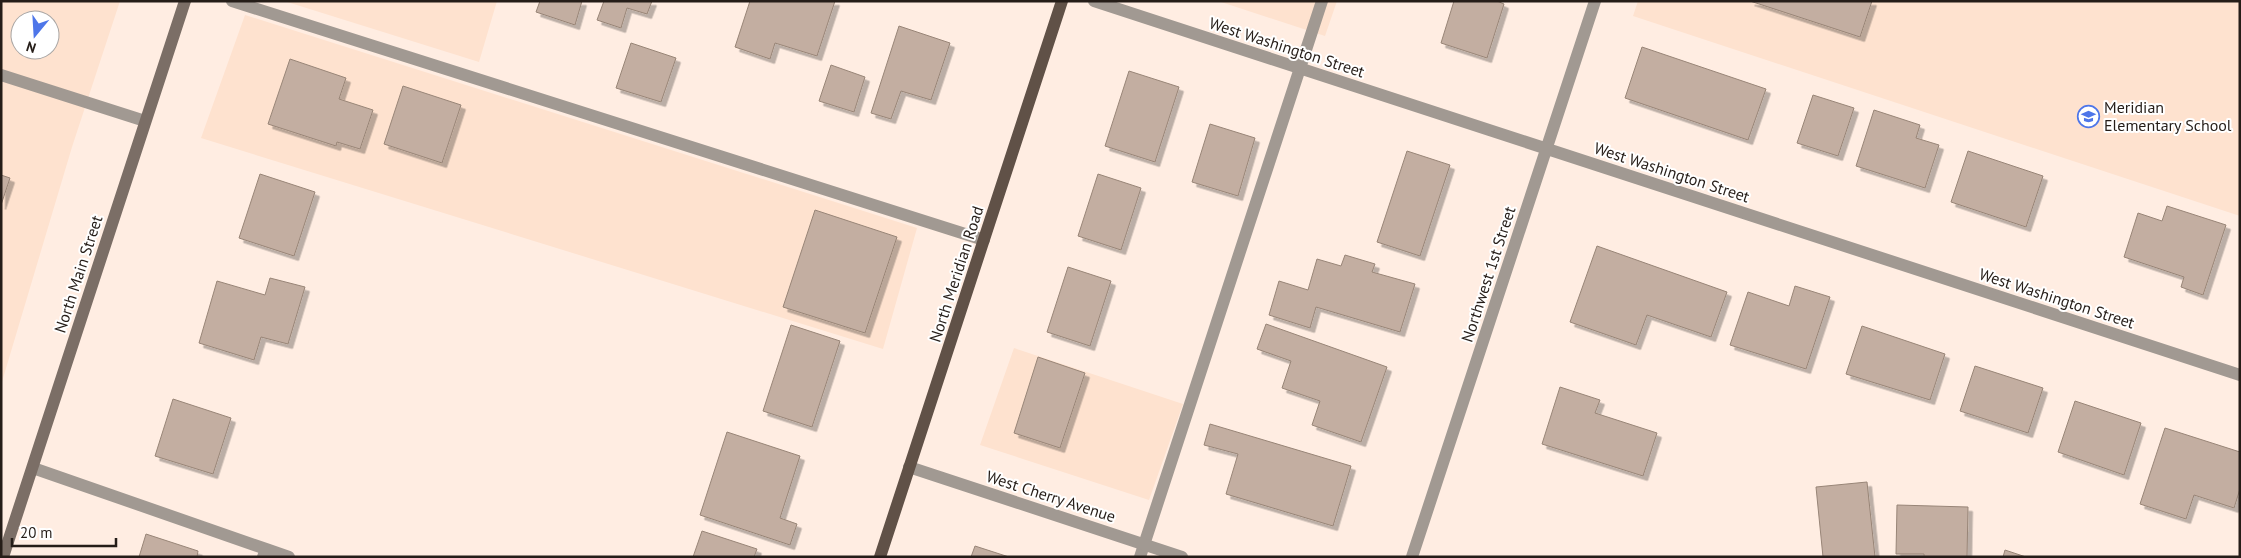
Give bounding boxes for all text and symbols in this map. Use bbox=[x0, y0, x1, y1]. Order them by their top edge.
north arrow bbox=[10, 10, 60, 60]
street label: West Washington Street bbox=[1207, 12, 1368, 82]
text: N bbox=[24, 37, 38, 57]
place label: Meridian Elementary School bbox=[2104, 97, 2232, 135]
school or university icon: Meridian Elementary School bbox=[2076, 104, 2100, 128]
street label: West Washington Street bbox=[1592, 137, 1753, 207]
street label: North Meridian Road bbox=[925, 203, 987, 345]
street label: Northwest 1st Street bbox=[1457, 203, 1520, 344]
street label: North Main Street bbox=[50, 212, 107, 335]
street label: West Washington Street bbox=[1977, 263, 2138, 333]
street label: West Cherry Avenue bbox=[984, 466, 1118, 526]
scale bar bbox=[12, 516, 116, 548]
text: 20 m bbox=[20, 523, 53, 542]

